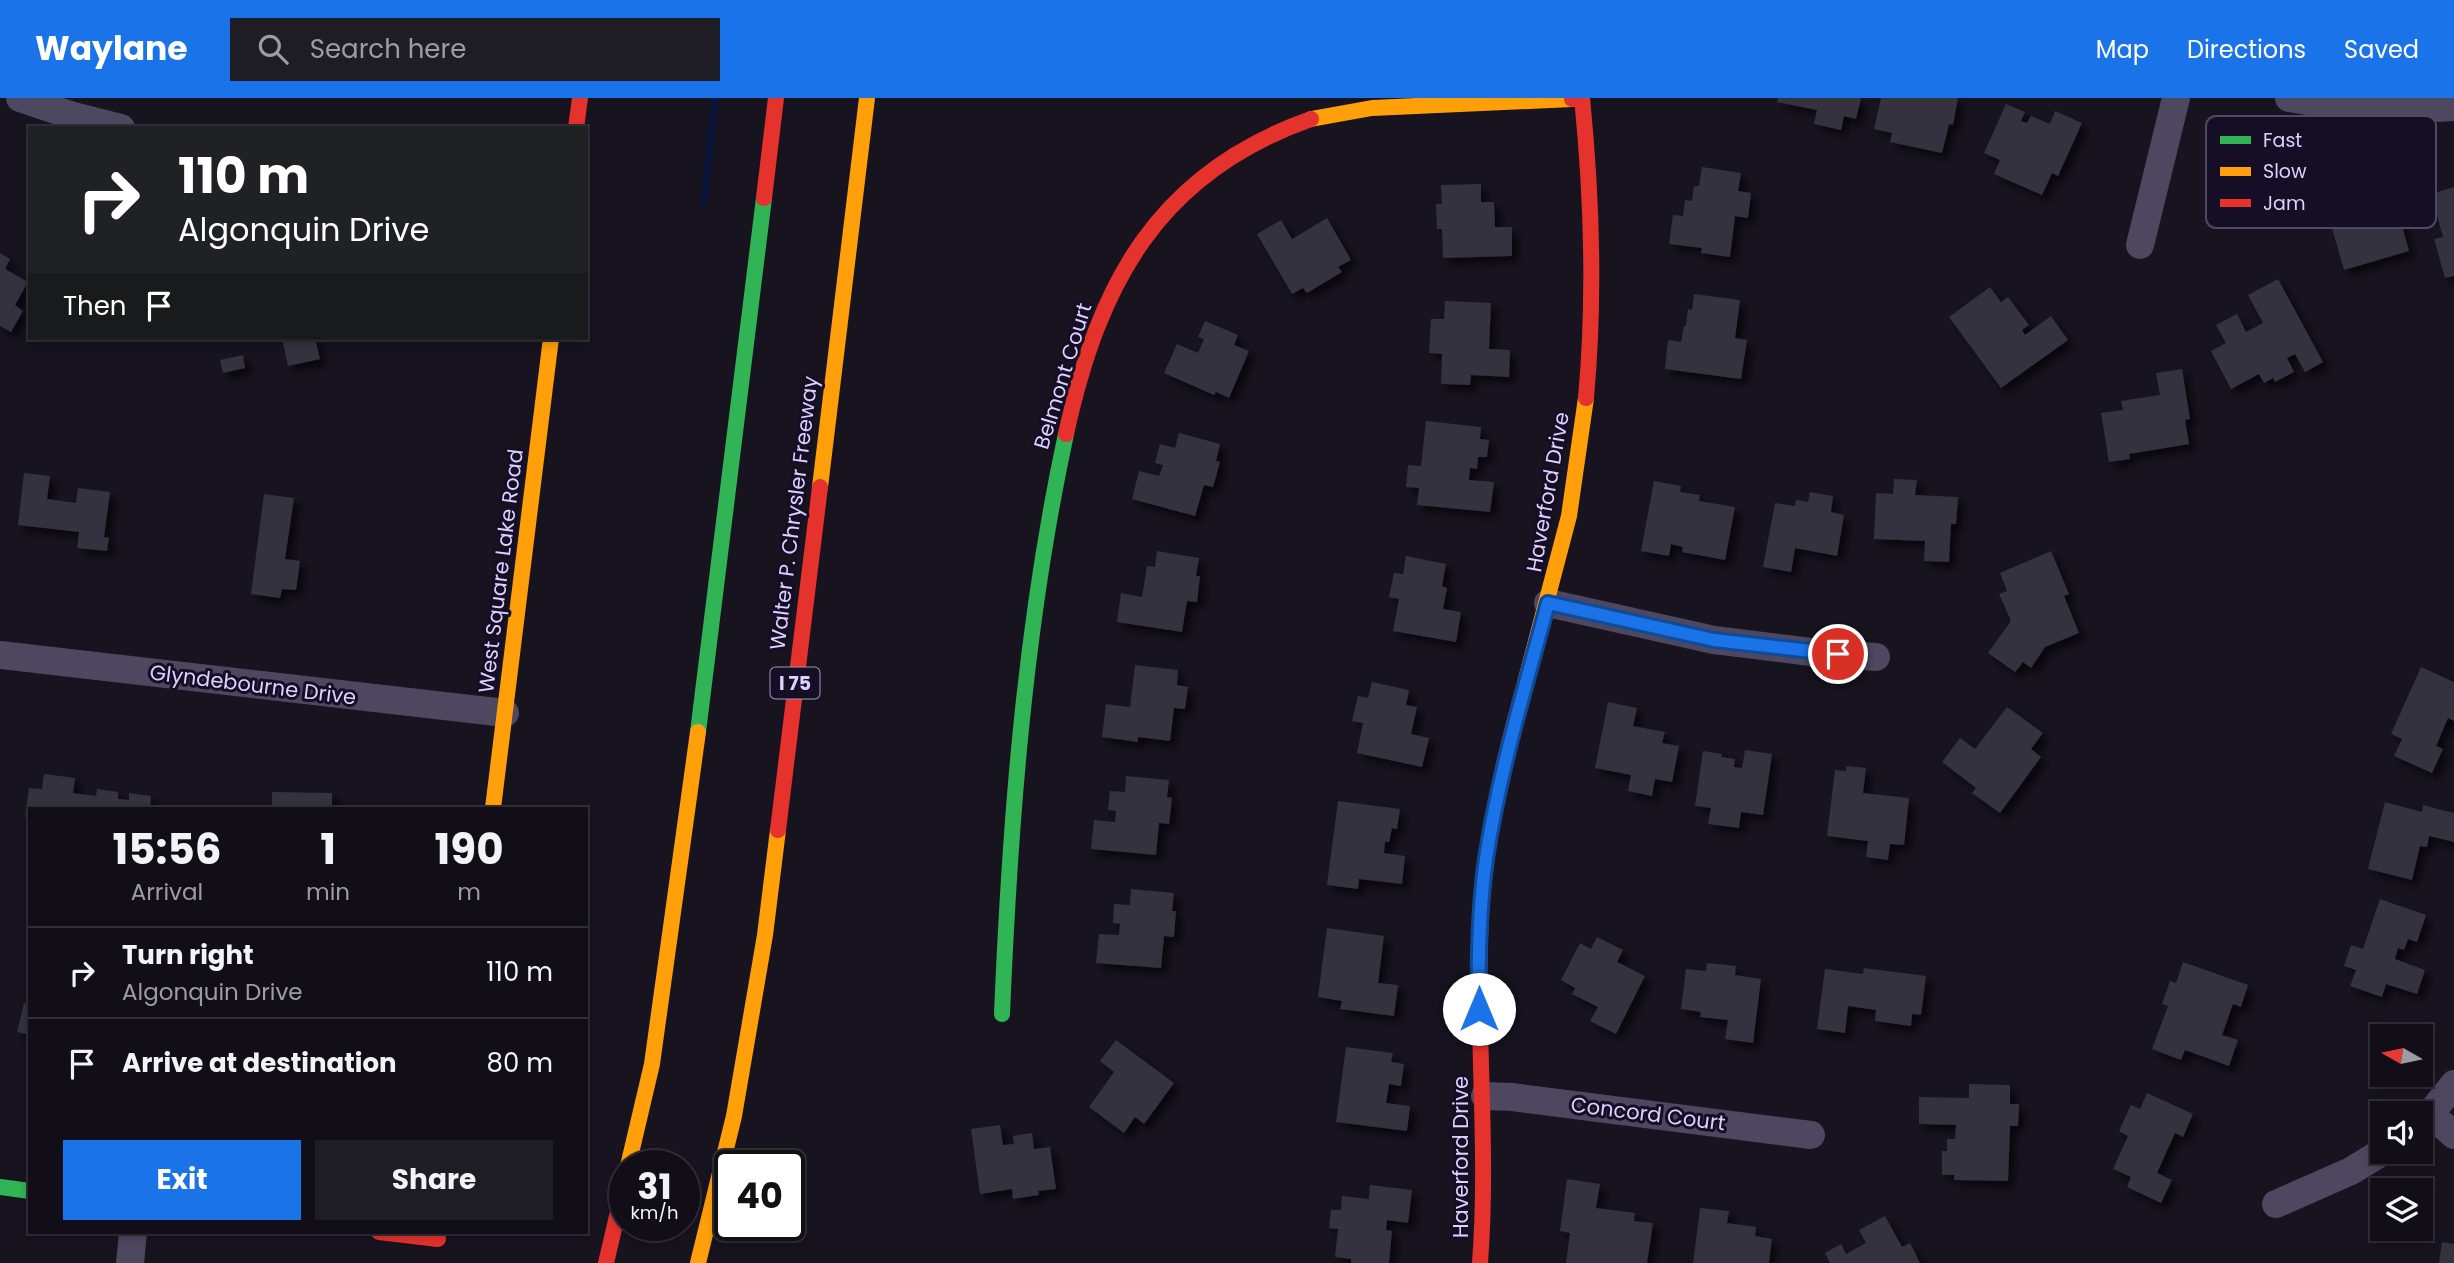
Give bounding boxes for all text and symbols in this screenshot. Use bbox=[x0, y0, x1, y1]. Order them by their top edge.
search box bbox=[230, 18, 720, 81]
text: Waylane bbox=[35, 25, 188, 72]
icon: search bbox=[254, 30, 292, 68]
text: Search here bbox=[310, 31, 466, 67]
text: Map bbox=[2096, 33, 2149, 66]
text: Directions bbox=[2187, 33, 2306, 66]
text: Saved bbox=[2344, 33, 2419, 66]
legend bbox=[2206, 116, 2436, 228]
text: Fast bbox=[2263, 127, 2302, 154]
text: 110 m bbox=[178, 142, 309, 210]
icon: right bbox=[63, 154, 154, 245]
text: Slow bbox=[2263, 158, 2307, 185]
text: Jam bbox=[2263, 190, 2305, 217]
text: Algonquin Drive bbox=[178, 207, 429, 252]
icon: arrive bbox=[140, 287, 178, 325]
text: Then bbox=[63, 288, 126, 324]
street label: Belmont Court bbox=[1027, 299, 1099, 452]
street label: Walter P. Chrysler Freeway bbox=[762, 374, 825, 652]
street label: Haverford Drive bbox=[1519, 410, 1576, 574]
street label: West Square Lake Road bbox=[471, 447, 530, 695]
pin bbox=[1808, 624, 1868, 684]
icon: arrive bbox=[1819, 635, 1857, 673]
street label: Glyndebourne Drive bbox=[148, 657, 358, 712]
road number: I 75 bbox=[770, 668, 820, 698]
text: 15:56 bbox=[112, 820, 222, 879]
text: 1 bbox=[320, 820, 336, 879]
text: 190 bbox=[435, 820, 504, 879]
text: Arrival bbox=[131, 876, 203, 908]
text: min bbox=[306, 876, 350, 908]
text: m bbox=[457, 876, 481, 908]
text: Turn right bbox=[122, 937, 254, 973]
icon: right bbox=[63, 954, 101, 992]
text: 110 m bbox=[486, 954, 553, 990]
position arrow bbox=[1442, 972, 1516, 1046]
text: Algonquin Drive bbox=[122, 976, 303, 1008]
north arrow bbox=[2370, 1024, 2432, 1087]
map controls bbox=[2370, 1024, 2433, 1241]
icon: arrive bbox=[63, 1045, 101, 1083]
text: Arrive at destination bbox=[122, 1045, 397, 1081]
text: 80 m bbox=[487, 1045, 553, 1081]
street label: Haverford Drive bbox=[1446, 1076, 1475, 1238]
street label: Concord Court bbox=[1569, 1090, 1727, 1137]
button: sound bbox=[2370, 1101, 2433, 1164]
button: Exit bbox=[63, 1140, 301, 1220]
button: Share bbox=[315, 1140, 553, 1220]
speed limit sign: 40 bbox=[714, 1150, 805, 1241]
text: 31 bbox=[637, 1162, 672, 1211]
button: layers bbox=[2370, 1178, 2433, 1241]
text: km/h bbox=[631, 1200, 678, 1225]

